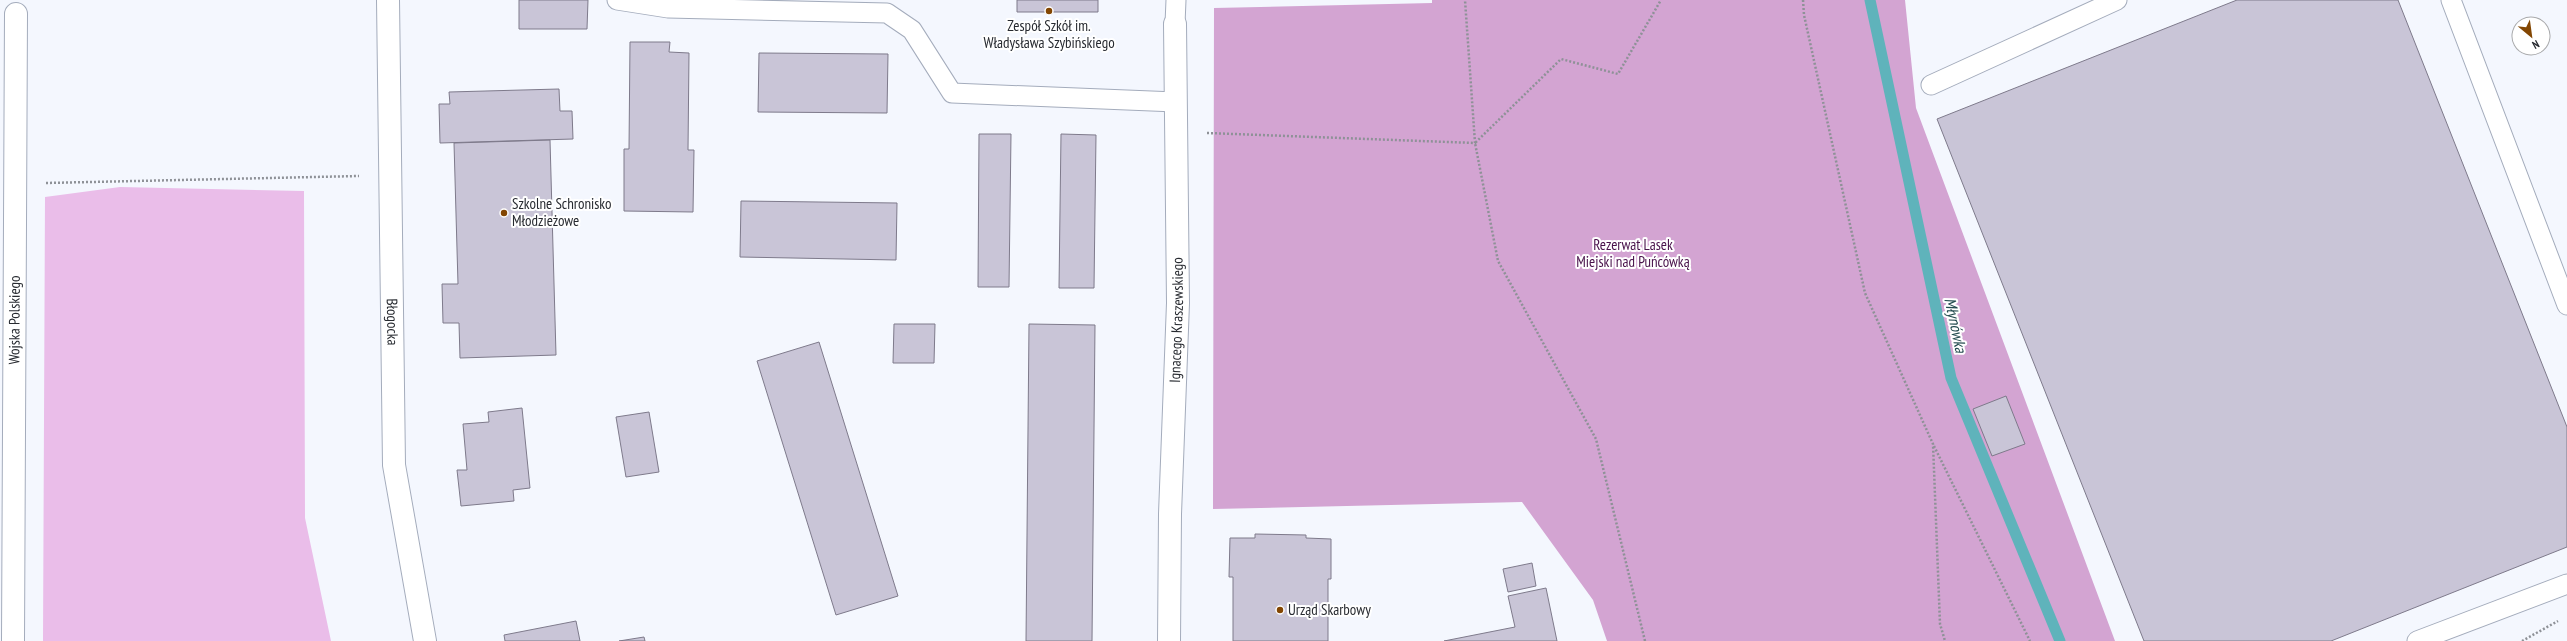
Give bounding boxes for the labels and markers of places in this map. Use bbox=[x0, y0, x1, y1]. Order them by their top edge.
marker: Zespół Szkół im. Władysława Szybińskiego bbox=[1044, 6, 1054, 16]
place label: Zespół Szkół im. Władysława Szybińskiego bbox=[983, 16, 1115, 52]
place label: Szkolne Schronisko Młodzieżowe bbox=[512, 194, 611, 230]
marker: Szkolne Schronisko Młodzieżowe bbox=[499, 208, 509, 218]
place label: Urząd Skarbowy bbox=[1288, 600, 1371, 619]
marker: Urząd Skarbowy bbox=[1275, 605, 1285, 615]

